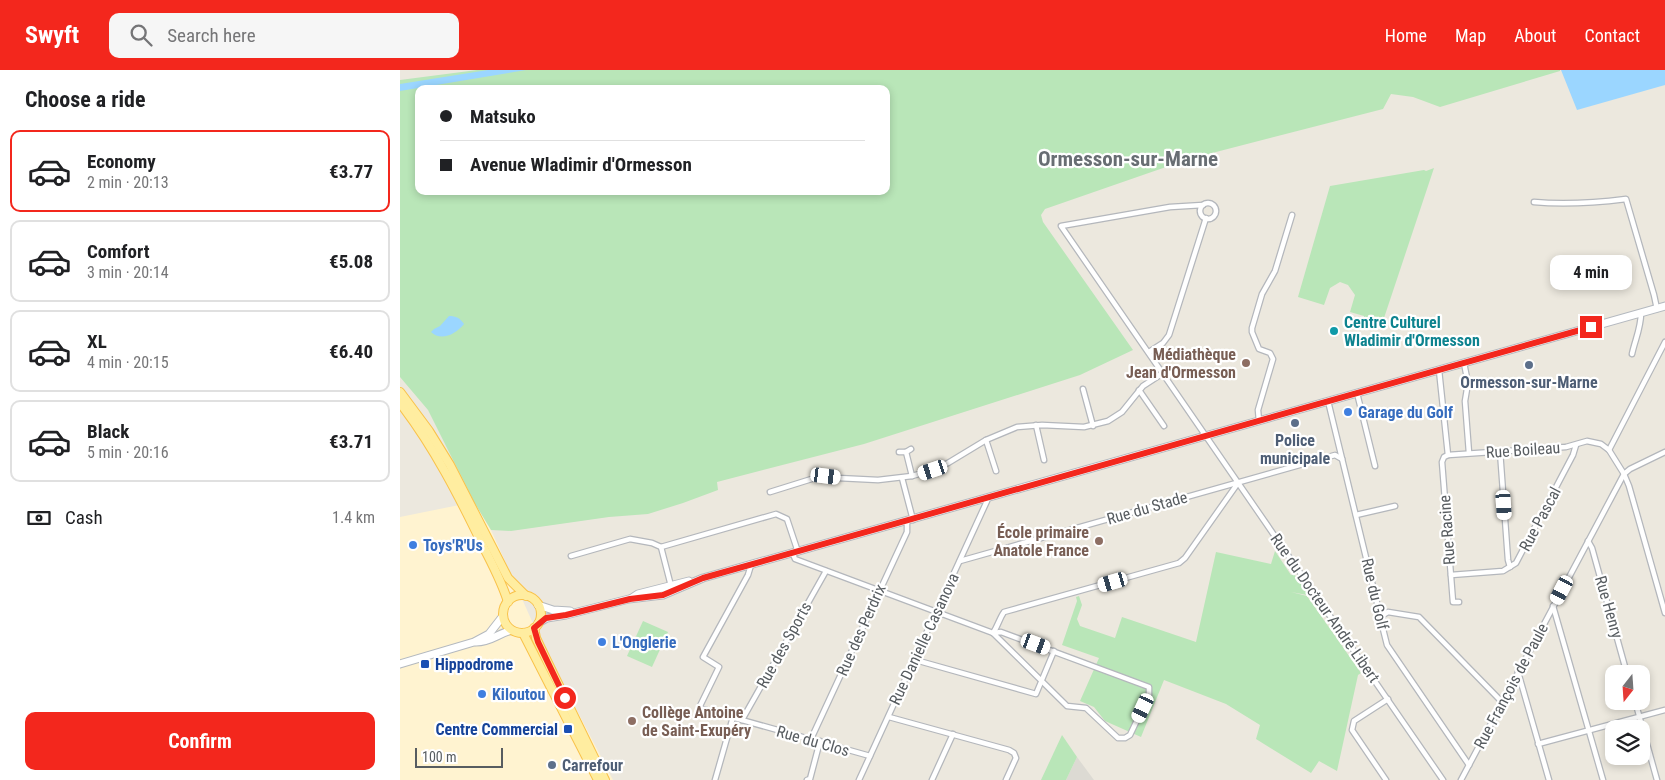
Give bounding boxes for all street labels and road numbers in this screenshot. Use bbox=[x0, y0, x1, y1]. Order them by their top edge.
street label: Rue Boileau bbox=[1485, 438, 1561, 462]
street label: Rue Pascal bbox=[1515, 484, 1565, 554]
street label: Rue du Stade bbox=[1105, 487, 1189, 529]
street label: Rue Racine bbox=[1435, 494, 1459, 566]
street label: Rue du Docteur André Libert bbox=[1266, 530, 1384, 686]
street label: Rue du Golf bbox=[1358, 556, 1392, 632]
street label: Rue Danielle Casanova bbox=[885, 570, 963, 708]
street label: Rue Henry bbox=[1591, 574, 1627, 641]
street label: Rue des Perdrix bbox=[832, 581, 890, 679]
street label: Rue des Sports bbox=[753, 599, 815, 691]
street label: Rue François de Paule bbox=[1470, 620, 1552, 752]
street label: Rue du Clos bbox=[774, 722, 852, 760]

